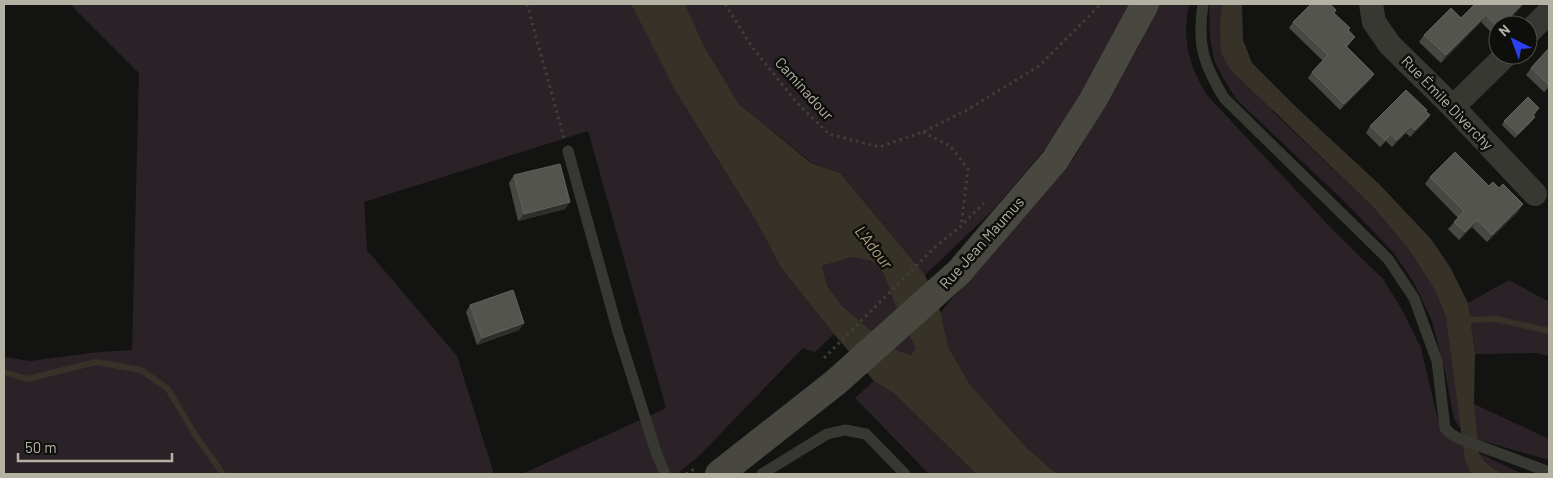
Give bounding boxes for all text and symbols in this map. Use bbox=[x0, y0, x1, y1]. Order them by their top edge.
north arrow bbox=[1488, 15, 1538, 65]
text: N bbox=[1495, 21, 1513, 39]
street label: Rue Émile Diverchy bbox=[1398, 51, 1497, 153]
street label: Caminadour bbox=[772, 53, 838, 124]
street label: Rue Jean Maumus bbox=[935, 193, 1027, 292]
water label: L'Adour bbox=[852, 221, 898, 273]
scale bar bbox=[18, 430, 171, 462]
text: 50 m bbox=[25, 438, 57, 456]

